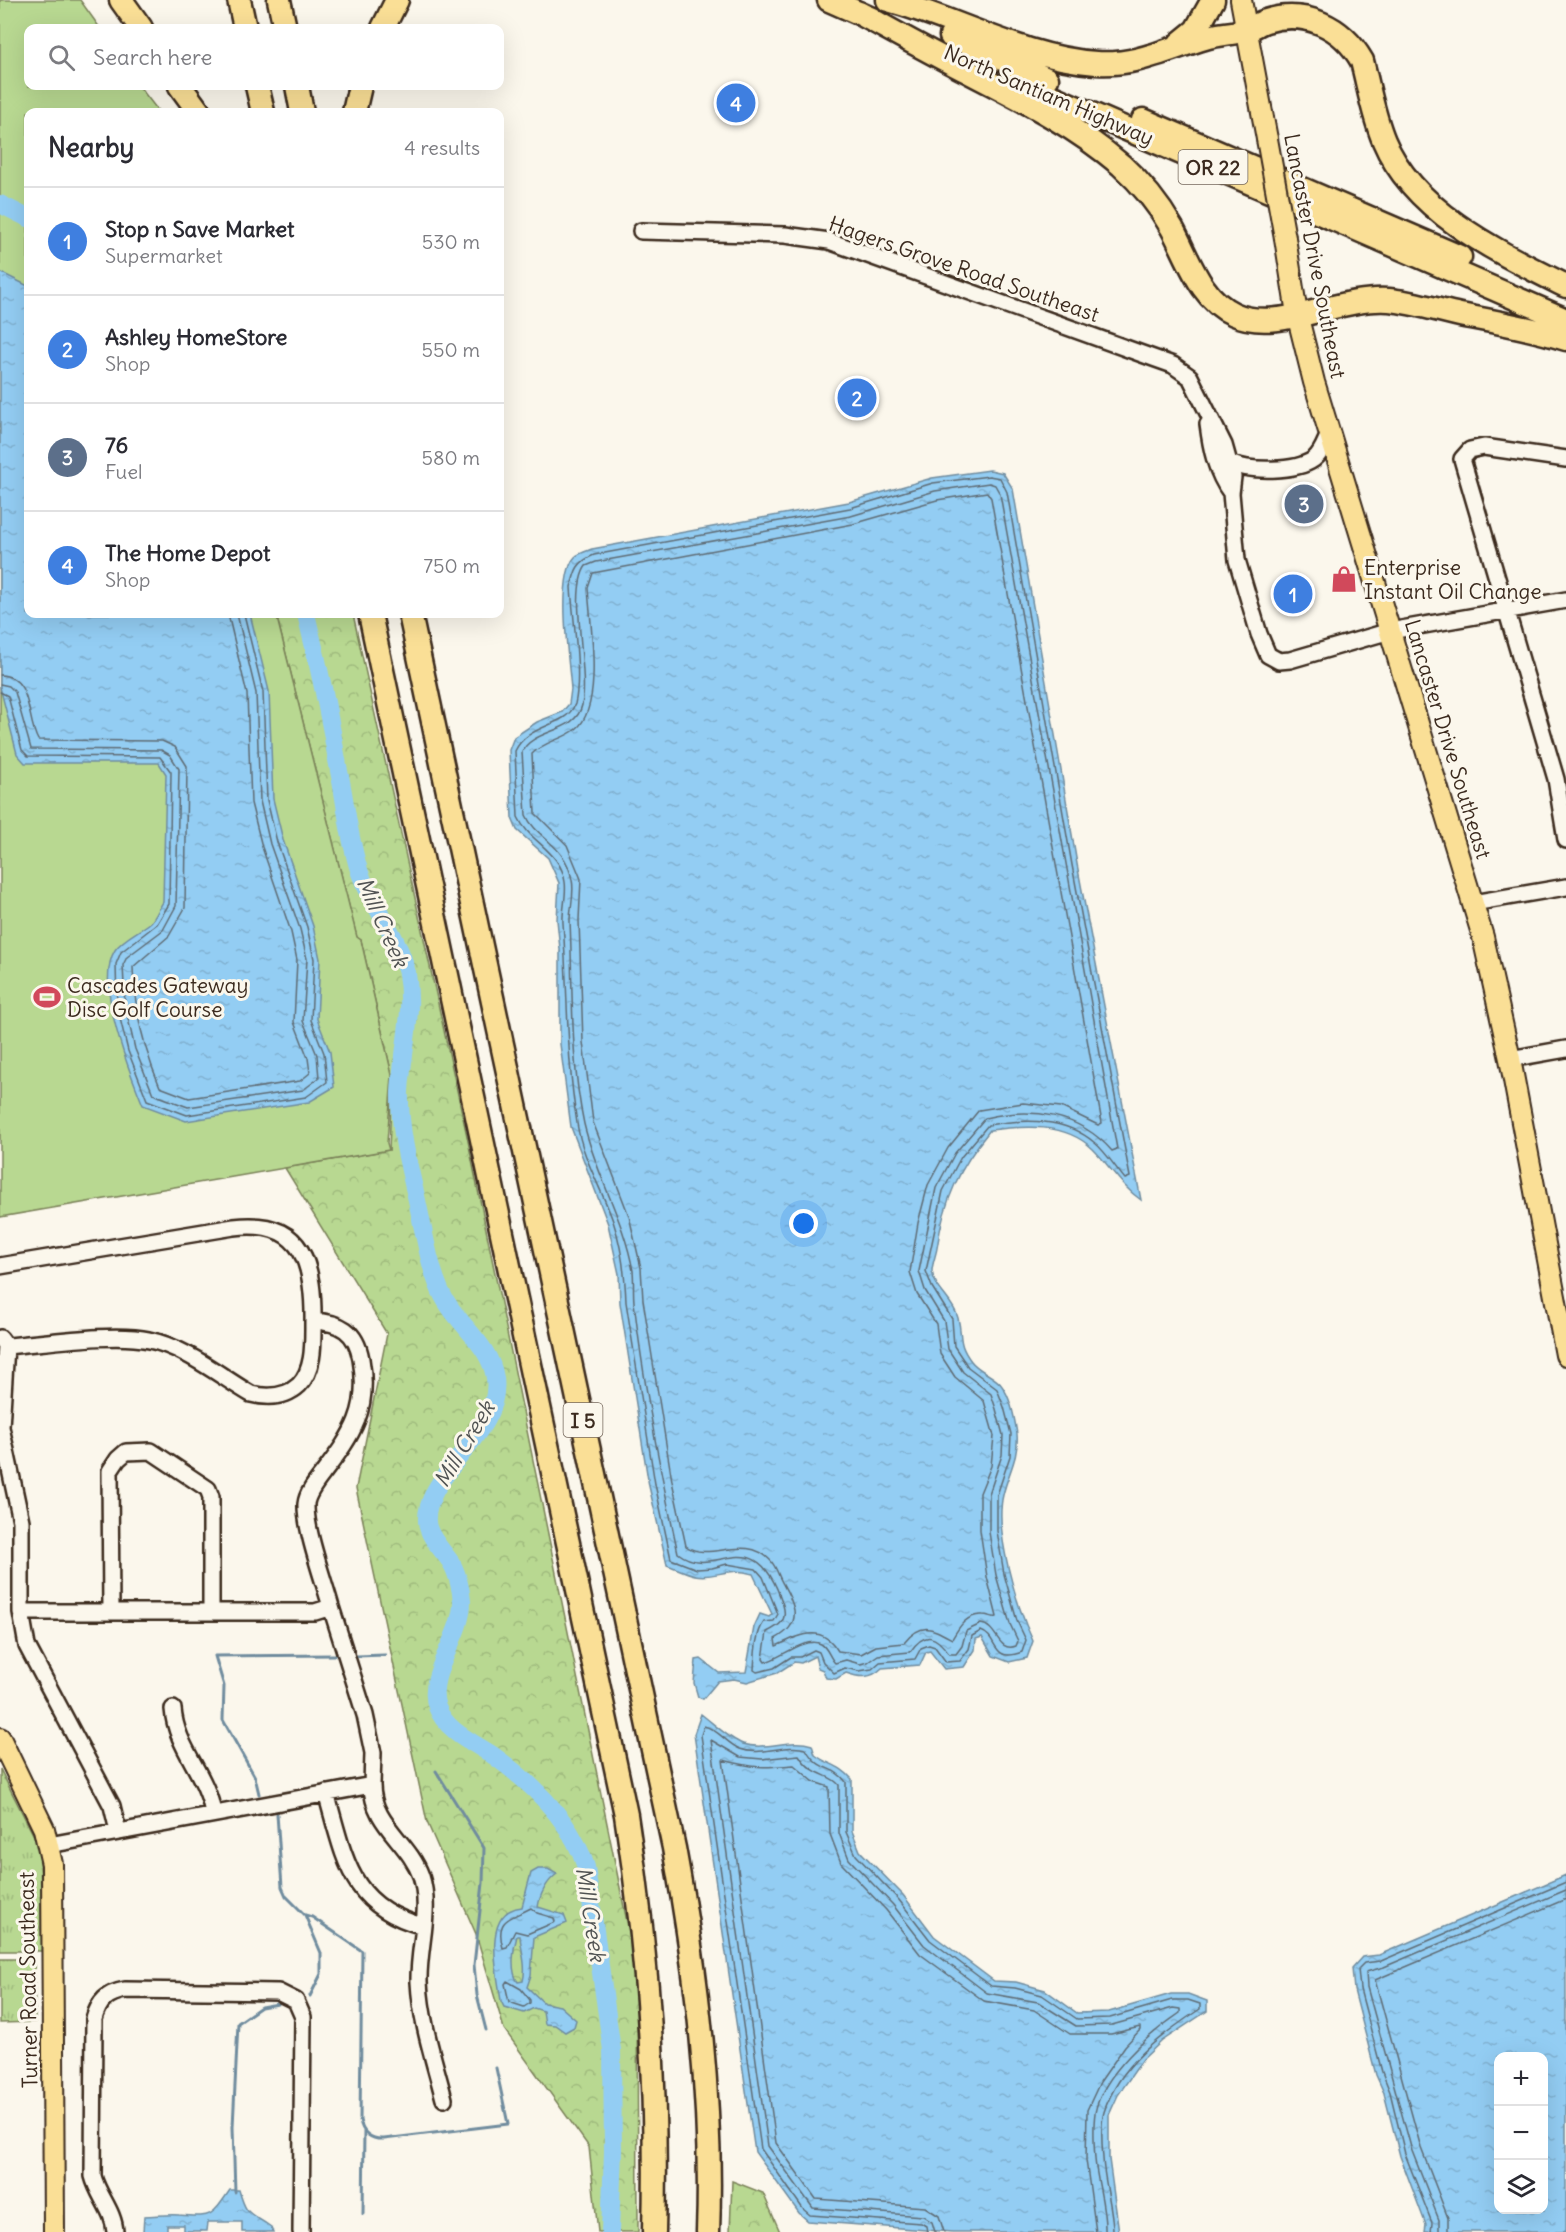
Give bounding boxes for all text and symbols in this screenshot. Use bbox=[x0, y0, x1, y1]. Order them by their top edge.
search box bbox=[24, 24, 504, 90]
street label: North Santiam Highway bbox=[940, 39, 1158, 151]
icon: search bbox=[45, 41, 78, 74]
text: Search here bbox=[93, 43, 212, 71]
pin: 4 bbox=[716, 80, 756, 126]
text: Nearby bbox=[48, 131, 134, 164]
street label: Lancaster Drive Southeast bbox=[1278, 131, 1352, 381]
text: 4 results bbox=[404, 135, 480, 160]
road number: OR 22 bbox=[1178, 150, 1248, 184]
street label: Hagers Grove Road Southeast bbox=[825, 210, 1103, 328]
text: Stop n Save Market bbox=[105, 215, 295, 243]
text: 1 bbox=[64, 229, 71, 254]
text: 530 m bbox=[422, 229, 480, 254]
text: Supermarket bbox=[105, 243, 223, 268]
text: Ashley HomeStore bbox=[105, 323, 287, 351]
text: 2 bbox=[62, 337, 73, 362]
text: 550 m bbox=[422, 337, 480, 362]
text: Shop bbox=[105, 351, 150, 376]
pin: 2 bbox=[838, 376, 876, 420]
text: 76 bbox=[105, 431, 128, 459]
text: 3 bbox=[62, 445, 73, 470]
text: 580 m bbox=[422, 445, 480, 470]
text: Fuel bbox=[105, 459, 142, 484]
pin: 3 bbox=[1284, 482, 1324, 526]
text: The Home Depot bbox=[105, 539, 270, 567]
text: 4 bbox=[62, 553, 73, 578]
text: 750 m bbox=[423, 553, 480, 578]
place label: Enterprise Instant Oil Change bbox=[1364, 554, 1542, 605]
shop icon: Enterprise Instant Oil Change bbox=[1329, 564, 1359, 594]
text: Shop bbox=[105, 567, 150, 592]
pin: 1 bbox=[1274, 572, 1312, 616]
street label: Lancaster Drive Southeast bbox=[1399, 616, 1497, 862]
water label: Mill Creek bbox=[351, 873, 416, 973]
place label: Cascades Gateway Disc Golf Course bbox=[67, 972, 248, 1023]
sports icon: Cascades Gateway Disc Golf Course bbox=[32, 982, 62, 1012]
your location bbox=[789, 1209, 818, 1238]
water label: Mill Creek bbox=[427, 1394, 501, 1492]
road number: I 5 bbox=[564, 1403, 602, 1437]
water label: Mill Creek bbox=[570, 1865, 613, 1965]
street label: Turner Road Southeast bbox=[13, 1872, 43, 2088]
map controls bbox=[1494, 2052, 1548, 2214]
button: + bbox=[1494, 2052, 1548, 2106]
button: − bbox=[1494, 2106, 1548, 2160]
button: layers bbox=[1494, 2160, 1548, 2214]

